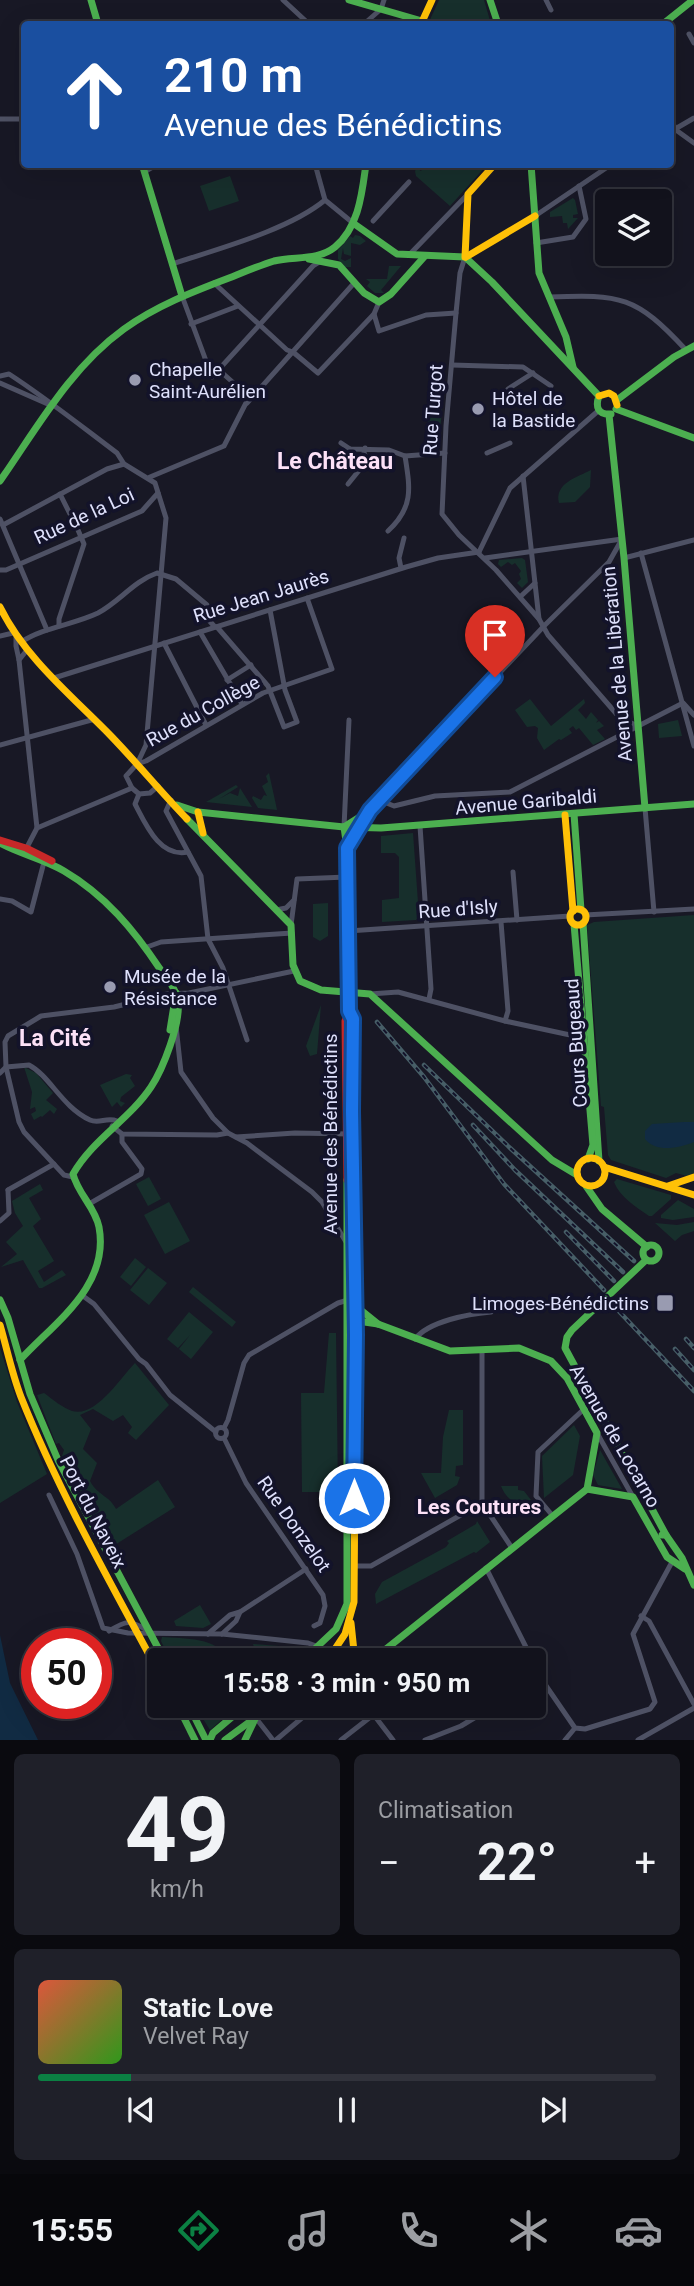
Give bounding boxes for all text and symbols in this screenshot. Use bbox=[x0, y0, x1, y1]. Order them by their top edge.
text: 210 m bbox=[164, 47, 303, 104]
icon: ahead bbox=[49, 49, 140, 140]
text: Avenue des Bénédictins bbox=[164, 106, 503, 144]
map controls bbox=[595, 189, 672, 266]
button: layers bbox=[595, 189, 672, 266]
place label: Chapelle Saint-Aurélien bbox=[149, 358, 266, 403]
street label: Rue Turgot bbox=[418, 364, 448, 456]
marker: Chapelle Saint-Aurélien bbox=[127, 372, 143, 388]
place label: Hôtel de la Bastide bbox=[492, 387, 575, 432]
marker: Hôtel de la Bastide bbox=[470, 401, 486, 417]
district label: Le Château bbox=[277, 448, 393, 475]
street label: Rue de la Loi bbox=[30, 483, 138, 549]
street label: Rue Jean Jaurès bbox=[190, 564, 332, 628]
street label: Avenue de la Libération bbox=[597, 565, 637, 763]
pin bbox=[465, 605, 525, 677]
icon: arrive bbox=[476, 616, 514, 654]
street label: Rue du Collège bbox=[142, 670, 264, 752]
street label: Avenue Garibaldi bbox=[454, 784, 598, 820]
street label: Rue d'Isly bbox=[417, 895, 499, 923]
place label: Musée de la Résistance bbox=[124, 965, 226, 1010]
street label: Cours Bugeaud bbox=[560, 978, 592, 1108]
marker: Musée de la Résistance bbox=[102, 979, 118, 995]
district label: La Cité bbox=[19, 1025, 91, 1052]
street label: Avenue des Bénédictins bbox=[319, 1033, 342, 1235]
place label: Limoges-Bénédictins bbox=[472, 1292, 649, 1315]
marker: Limoges-Bénédictins bbox=[655, 1293, 675, 1313]
street label: Avenue de Locarno bbox=[565, 1360, 665, 1512]
street label: Port du Naveix bbox=[55, 1452, 132, 1573]
position arrow bbox=[317, 1461, 391, 1535]
street label: Rue Donzelot bbox=[253, 1472, 335, 1576]
district label: Les Coutures bbox=[417, 1495, 541, 1519]
speed limit sign: 50 bbox=[21, 1628, 112, 1719]
text: 15:58 · 3 min · 950 m bbox=[223, 1668, 470, 1698]
text: 49 bbox=[125, 1777, 229, 1883]
text: Climatisation bbox=[378, 1797, 513, 1824]
text: 22° bbox=[477, 1832, 557, 1893]
text: − bbox=[378, 1841, 400, 1885]
text: + bbox=[634, 1841, 656, 1885]
text: km/h bbox=[150, 1876, 204, 1903]
text: Static Love bbox=[143, 1993, 273, 2023]
text: Velvet Ray bbox=[143, 2023, 249, 2050]
icon: previous bbox=[122, 2091, 160, 2129]
icon: pause bbox=[328, 2091, 366, 2129]
icon: next bbox=[534, 2091, 572, 2129]
icon: directions bbox=[174, 2206, 223, 2255]
icon: music bbox=[284, 2206, 333, 2255]
icon: phone bbox=[394, 2206, 443, 2255]
icon: climate bbox=[504, 2206, 553, 2255]
icon: car bbox=[614, 2206, 663, 2255]
text: 15:55 bbox=[31, 2211, 113, 2249]

